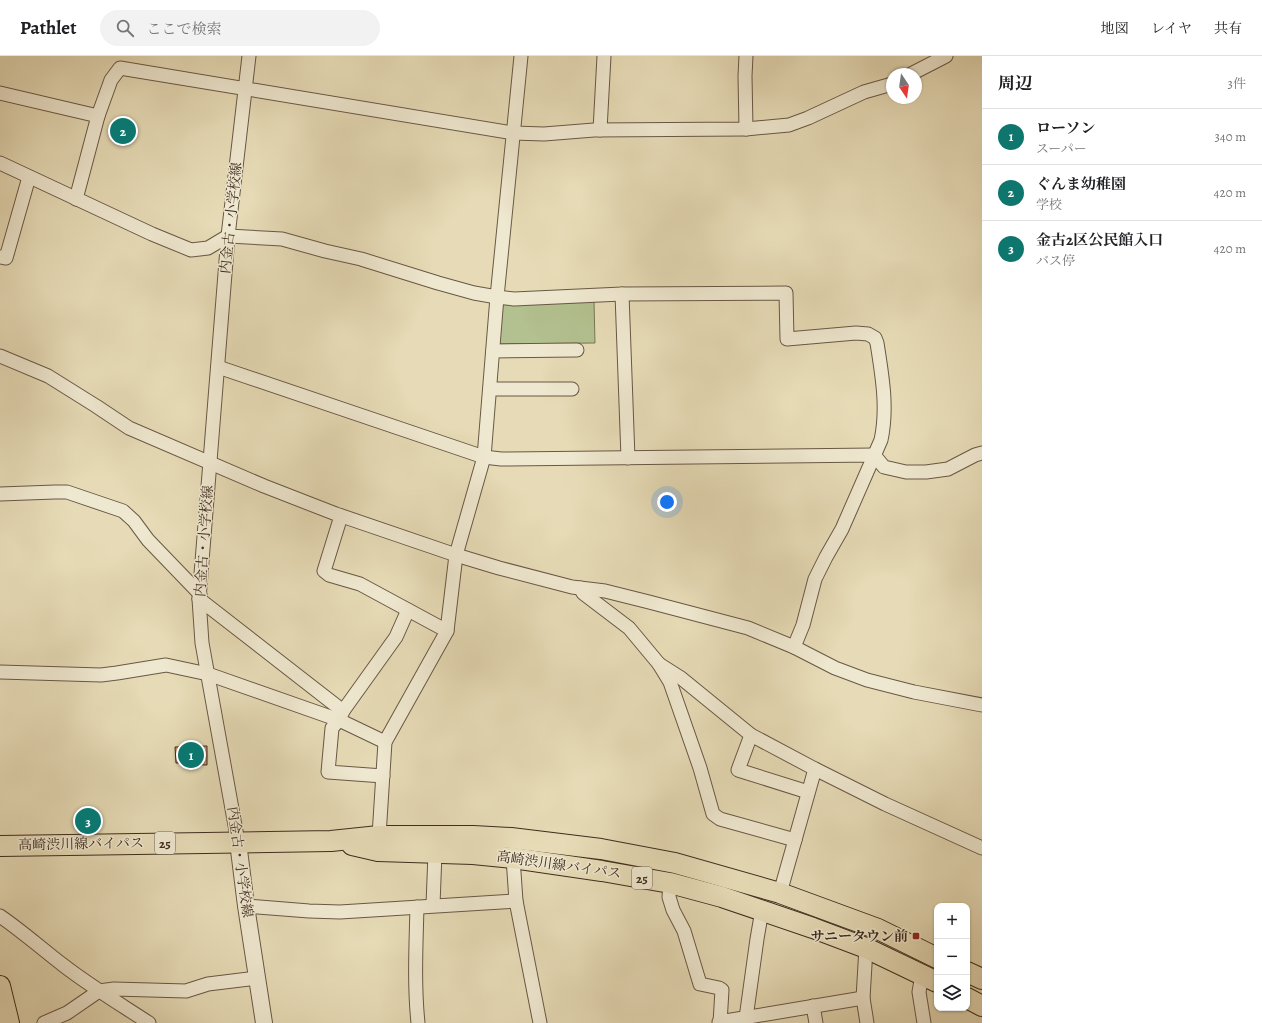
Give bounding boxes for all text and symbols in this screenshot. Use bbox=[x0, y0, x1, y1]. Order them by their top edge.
search box bbox=[100, 10, 380, 46]
text: Pathlet bbox=[20, 15, 76, 41]
icon: search bbox=[114, 17, 136, 39]
text: ここで検索 bbox=[146, 19, 221, 39]
text: 地図 bbox=[1101, 19, 1129, 38]
text: レイヤ bbox=[1151, 19, 1192, 38]
text: 共有 bbox=[1214, 19, 1242, 38]
north arrow bbox=[886, 68, 922, 104]
text: 周辺 bbox=[998, 72, 1032, 95]
text: 3件 bbox=[1228, 75, 1246, 92]
pin: 2 bbox=[110, 116, 136, 146]
text: ローソン bbox=[1036, 118, 1095, 138]
text: 1 bbox=[1009, 128, 1013, 145]
text: 340 m bbox=[1214, 128, 1246, 145]
text: スーパー bbox=[1036, 140, 1087, 157]
street label: 内金古・小学校線 bbox=[216, 161, 246, 275]
text: ぐんま幼稚園 bbox=[1036, 174, 1126, 194]
text: 2 bbox=[1008, 184, 1014, 201]
text: 420 m bbox=[1214, 184, 1246, 201]
text: 学校 bbox=[1036, 196, 1062, 213]
text: 金古2区公民館入口 bbox=[1036, 230, 1163, 250]
text: 3 bbox=[1008, 240, 1014, 257]
text: 420 m bbox=[1214, 240, 1246, 257]
text: バス停 bbox=[1036, 252, 1075, 269]
street label: 内金古・小学校線 bbox=[191, 484, 217, 598]
your location bbox=[657, 492, 677, 512]
pin: 1 bbox=[178, 740, 204, 770]
street label: 内金古・小学校線 bbox=[223, 805, 257, 919]
pin: 3 bbox=[75, 806, 101, 836]
road number: 25 bbox=[155, 832, 175, 854]
street label: 高崎渋川線バイパス bbox=[18, 833, 144, 855]
street label: 高崎渋川線バイパス bbox=[495, 847, 623, 883]
road number: 25 bbox=[632, 867, 652, 889]
map controls bbox=[934, 903, 970, 1011]
button: + bbox=[934, 903, 970, 939]
place label: サニータウン前 bbox=[811, 927, 908, 946]
marker: サニータウン前 bbox=[911, 931, 921, 941]
button: − bbox=[934, 939, 970, 975]
button: layers bbox=[934, 975, 970, 1011]

